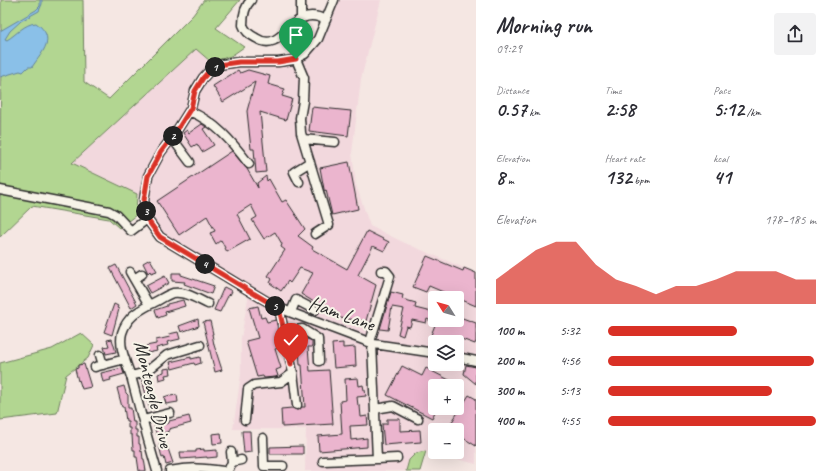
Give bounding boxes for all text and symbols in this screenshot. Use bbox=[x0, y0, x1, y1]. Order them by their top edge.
text: Morning run bbox=[496, 12, 592, 40]
button: share bbox=[774, 13, 816, 55]
pin bbox=[279, 18, 313, 59]
icon: arrive bbox=[285, 24, 307, 46]
text: 09:29 bbox=[496, 41, 522, 57]
pin: 1 bbox=[205, 57, 225, 77]
text: 1 bbox=[213, 60, 217, 74]
text: Distance bbox=[496, 83, 529, 97]
text: Time bbox=[605, 83, 622, 97]
text: Pace bbox=[713, 83, 730, 97]
text: 0.57 bbox=[496, 97, 527, 122]
text: 2:58 bbox=[605, 97, 635, 122]
text: 5:12 bbox=[713, 97, 744, 122]
text: km bbox=[527, 105, 540, 119]
text: /km bbox=[744, 105, 761, 119]
pin: 2 bbox=[163, 126, 183, 146]
text: 2 bbox=[171, 129, 175, 143]
text: Elevation bbox=[496, 151, 530, 165]
text: Heart rate bbox=[605, 151, 645, 165]
text: kcal bbox=[713, 151, 728, 165]
text: 8 bbox=[496, 165, 505, 190]
text: 132 bbox=[605, 165, 632, 190]
text: 41 bbox=[713, 165, 731, 190]
text: m bbox=[505, 173, 514, 187]
text: bpm bbox=[632, 173, 649, 187]
pin: 3 bbox=[136, 201, 156, 221]
text: 3 bbox=[144, 204, 148, 218]
text: Elevation bbox=[496, 212, 536, 228]
text: 178–185 m bbox=[765, 212, 816, 228]
pin: 4 bbox=[195, 254, 215, 274]
text: 4 bbox=[203, 257, 207, 271]
street label: Ham Lane bbox=[306, 290, 379, 337]
north arrow bbox=[428, 291, 464, 327]
map controls bbox=[428, 291, 464, 459]
pin: 5 bbox=[265, 296, 285, 316]
text: 5 bbox=[273, 299, 277, 313]
pin bbox=[274, 323, 308, 364]
text: 100 m bbox=[496, 323, 524, 339]
text: 5:32 bbox=[560, 323, 580, 339]
icon: check bbox=[280, 329, 302, 351]
button: layers bbox=[428, 335, 464, 371]
street label: Monteagle Drive bbox=[128, 338, 179, 452]
text: 200 m bbox=[496, 353, 524, 369]
text: 4:56 bbox=[560, 353, 580, 369]
button: + bbox=[428, 379, 464, 415]
text: 300 m bbox=[496, 383, 524, 399]
text: 5:13 bbox=[560, 383, 580, 399]
text: 400 m bbox=[496, 413, 524, 429]
text: 4:55 bbox=[560, 413, 580, 429]
button: − bbox=[428, 423, 464, 459]

